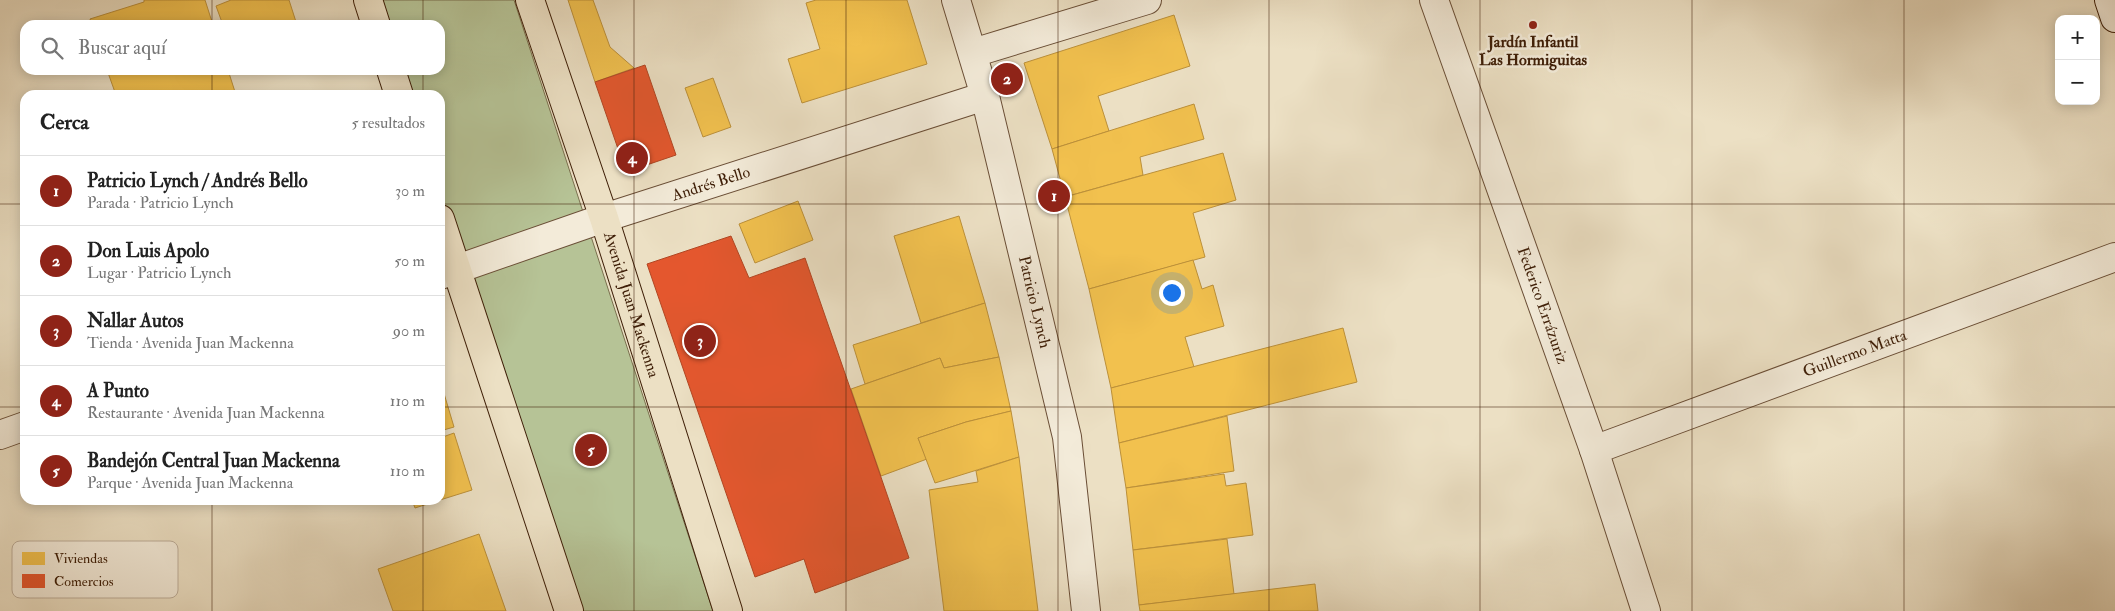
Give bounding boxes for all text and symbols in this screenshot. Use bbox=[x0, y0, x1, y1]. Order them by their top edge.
map controls bbox=[2055, 15, 2100, 105]
button: + bbox=[2055, 15, 2100, 60]
marker: Jardín Infantil Las Hormiguitas bbox=[1527, 19, 1539, 31]
search box bbox=[20, 20, 445, 75]
place label: Jardín Infantil Las Hormiguitas bbox=[1479, 32, 1587, 71]
icon: search bbox=[38, 34, 66, 62]
text: Buscar aquí bbox=[78, 36, 166, 60]
pin: 2 bbox=[991, 60, 1023, 98]
button: − bbox=[2055, 60, 2100, 105]
text: Cerca bbox=[40, 109, 89, 136]
text: 5 resultados bbox=[351, 113, 425, 133]
pin: 4 bbox=[616, 139, 648, 177]
street label: Andrés Bello bbox=[669, 162, 753, 206]
text: Patricio Lynch / Andrés Bello bbox=[87, 169, 308, 193]
pin: 1 bbox=[1038, 177, 1070, 215]
text: 1 bbox=[53, 181, 59, 201]
text: 30 m bbox=[395, 181, 425, 201]
text: Parada · Patricio Lynch bbox=[87, 193, 234, 213]
street label: Avenida Juan Mackenna bbox=[599, 228, 664, 380]
text: Don Luis Apolo bbox=[87, 239, 209, 263]
street label: Federico Errázuriz bbox=[1513, 244, 1573, 367]
text: 2 bbox=[52, 251, 60, 271]
text: 50 m bbox=[394, 251, 425, 271]
street label: Patricio Lynch bbox=[1014, 254, 1055, 351]
text: Lugar · Patricio Lynch bbox=[87, 263, 231, 283]
your location bbox=[1159, 280, 1185, 306]
text: Nallar Autos bbox=[87, 309, 184, 333]
text: 3 bbox=[53, 321, 59, 341]
text: 90 m bbox=[393, 321, 425, 341]
pin: 3 bbox=[684, 322, 716, 360]
street label: Guillermo Matta bbox=[1800, 325, 1910, 382]
text: Tienda · Avenida Juan Mackenna bbox=[87, 333, 294, 353]
text: A Punto bbox=[87, 379, 149, 403]
text: 4 bbox=[52, 391, 60, 411]
text: 110 m bbox=[390, 391, 425, 411]
text: Restaurante · Avenida Juan Mackenna bbox=[87, 403, 325, 423]
pin: 5 bbox=[575, 431, 607, 469]
text: Bandejón Central Juan Mackenna bbox=[87, 449, 340, 473]
text: 5 bbox=[52, 461, 60, 481]
text: 110 m bbox=[390, 461, 425, 481]
text: Parque · Avenida Juan Mackenna bbox=[87, 473, 293, 493]
legend bbox=[12, 541, 178, 598]
text: Viviendas bbox=[54, 550, 108, 567]
text: Comercios bbox=[54, 573, 114, 590]

